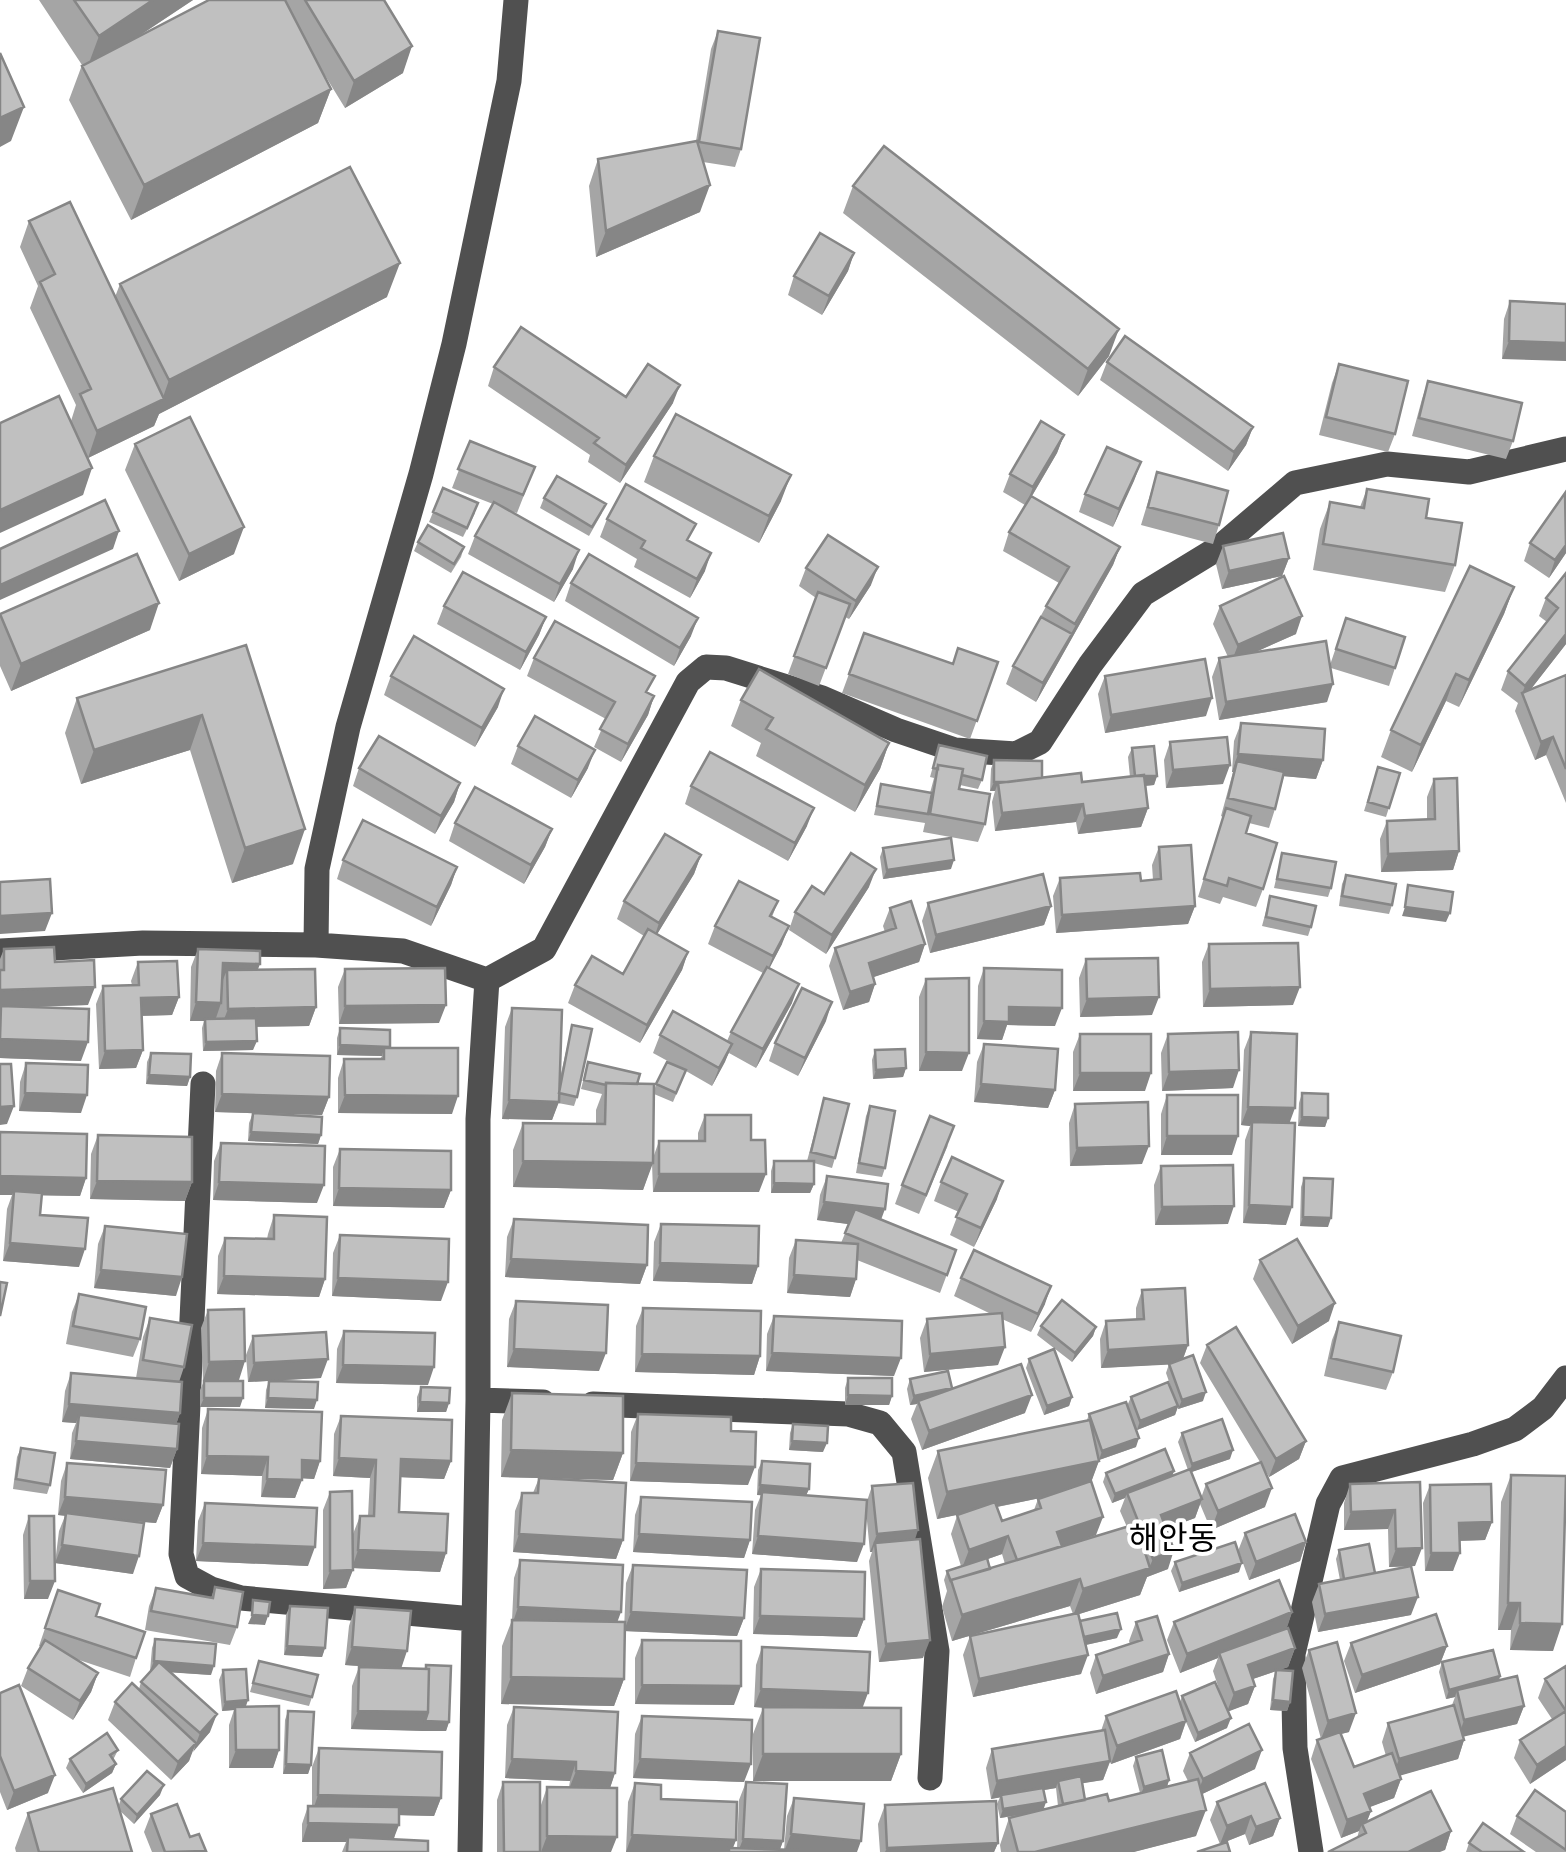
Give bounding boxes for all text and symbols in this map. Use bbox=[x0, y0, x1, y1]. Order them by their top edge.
district label: 해안동 bbox=[1129, 1520, 1217, 1556]

